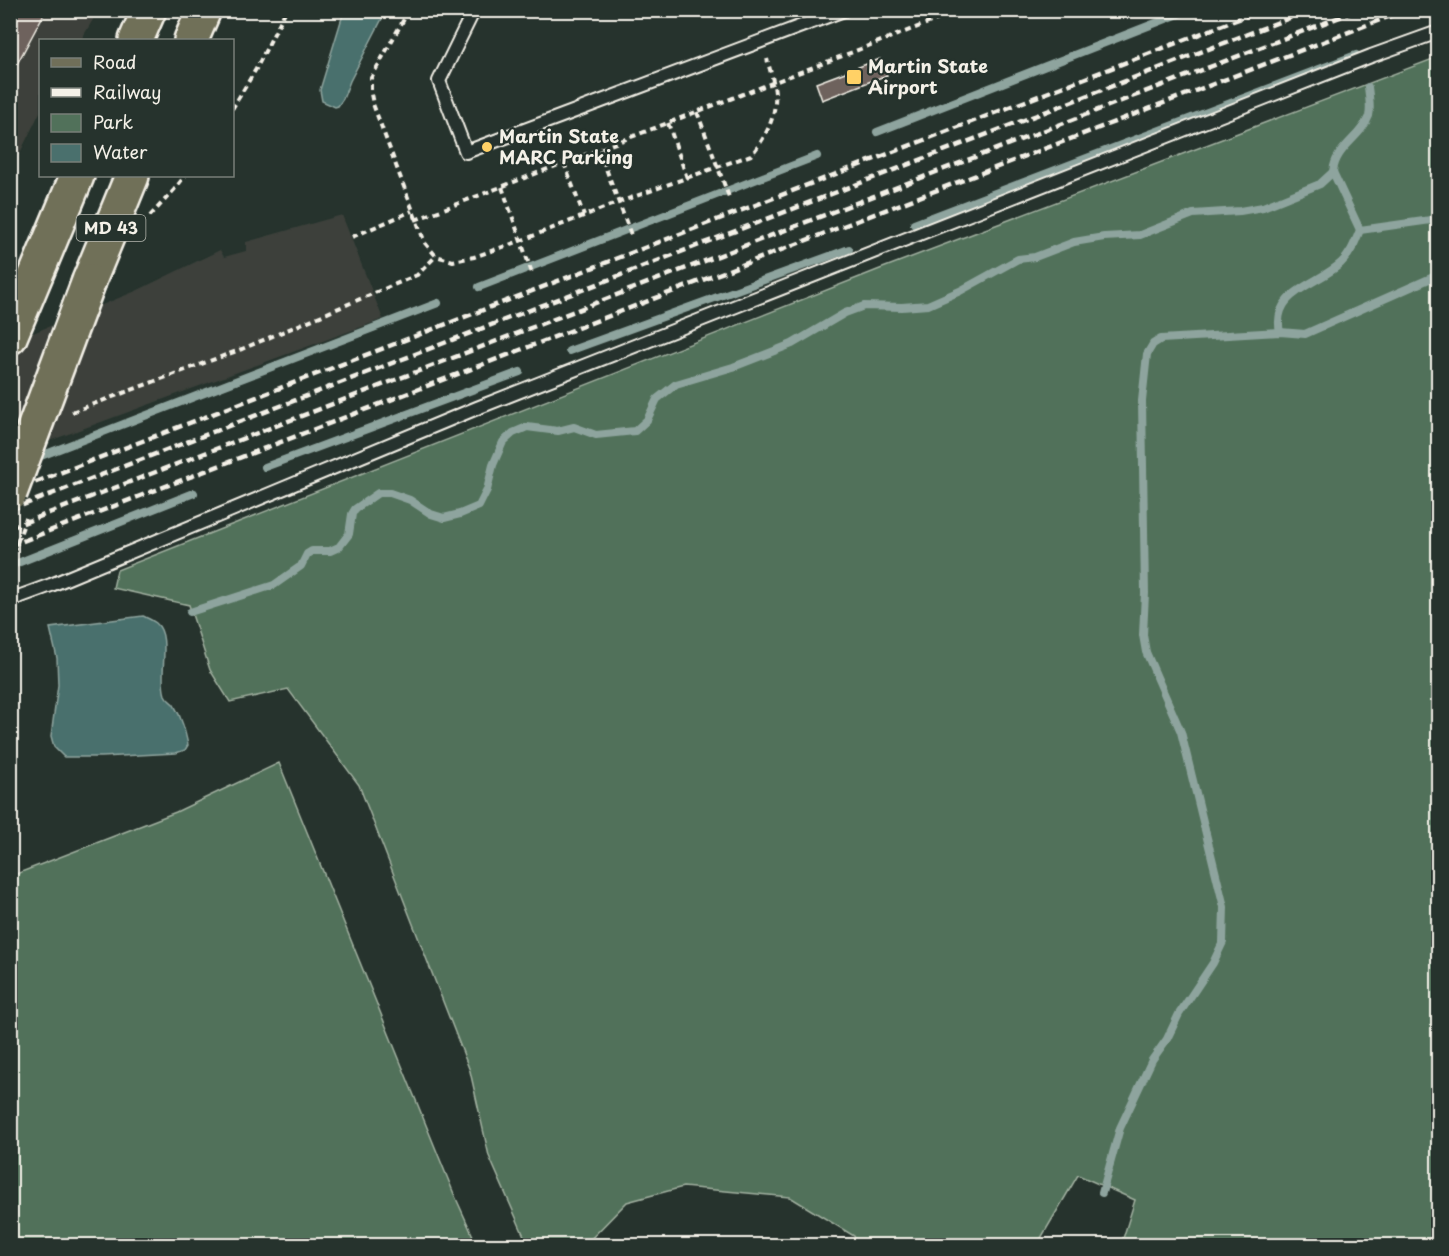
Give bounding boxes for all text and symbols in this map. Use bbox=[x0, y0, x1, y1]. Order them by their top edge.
legend bbox=[39, 39, 234, 177]
text: Road bbox=[93, 48, 137, 75]
place label: Martin State Airport bbox=[868, 52, 988, 100]
marker: Martin State Airport bbox=[845, 68, 863, 86]
text: Railway bbox=[93, 78, 161, 105]
text: Park bbox=[93, 108, 133, 135]
place label: Martin State MARC Parking bbox=[499, 122, 633, 170]
text: Water bbox=[93, 138, 148, 165]
marker: Martin State MARC Parking bbox=[480, 140, 494, 154]
road number: MD 43 bbox=[76, 215, 146, 241]

